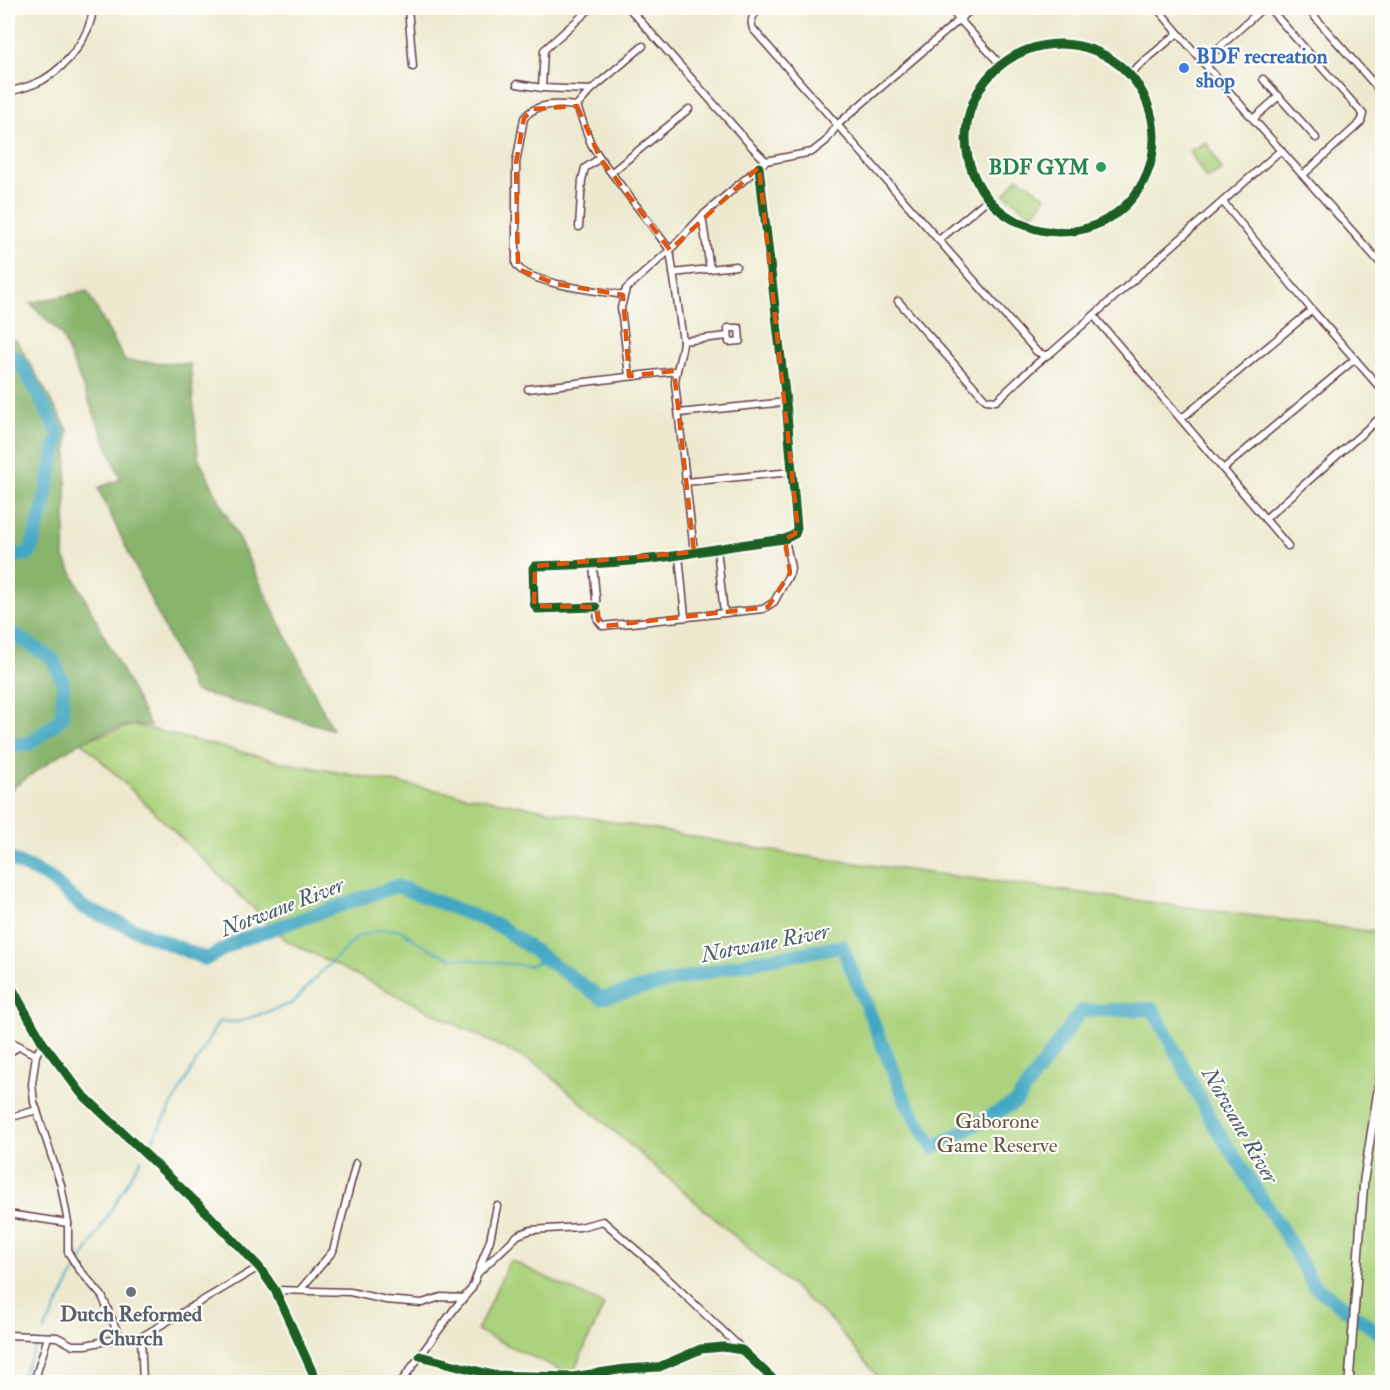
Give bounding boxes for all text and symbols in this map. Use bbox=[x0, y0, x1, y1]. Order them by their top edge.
place label: BDF recreation shop bbox=[1196, 43, 1328, 94]
marker: BDF recreation shop bbox=[1177, 61, 1191, 75]
place label: BDF GYM bbox=[988, 154, 1089, 181]
marker: BDF GYM bbox=[1094, 160, 1108, 174]
water label: Notwane River bbox=[216, 870, 350, 944]
water label: Notwane River bbox=[698, 917, 833, 969]
water label: Notwane River bbox=[1195, 1061, 1286, 1190]
park label: Gaborone Game Reserve bbox=[936, 1108, 1058, 1159]
marker: Dutch Reformed Church bbox=[124, 1285, 138, 1299]
place label: Dutch Reformed Church bbox=[60, 1301, 203, 1352]

